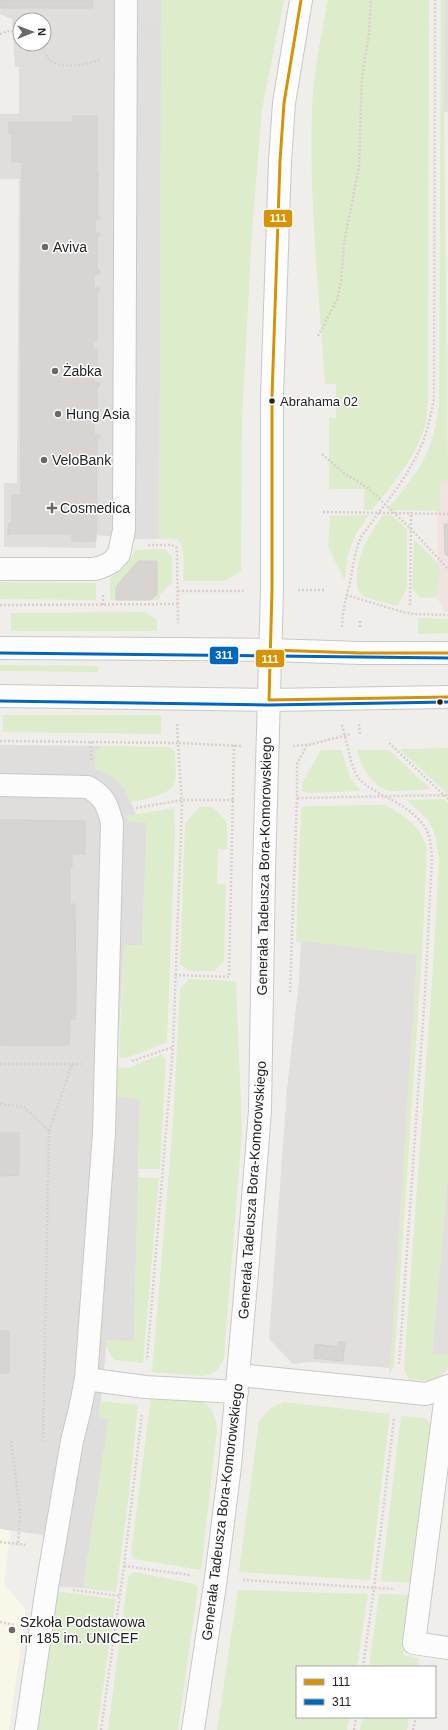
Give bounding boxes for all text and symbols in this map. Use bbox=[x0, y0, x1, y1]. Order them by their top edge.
north arrow bbox=[12, 12, 52, 52]
text: N bbox=[36, 28, 48, 36]
line badge: 111 bbox=[263, 209, 293, 228]
text: 111 bbox=[269, 212, 287, 224]
place label: Aviva bbox=[53, 239, 87, 255]
marker: Aviva bbox=[40, 242, 50, 252]
place label: Żabka bbox=[63, 362, 102, 379]
marker: Żabka bbox=[50, 366, 60, 376]
place label: Abrahama 02 bbox=[280, 394, 358, 409]
marker: Abrahama 02 bbox=[267, 396, 277, 406]
place label: Hung Asia bbox=[66, 406, 130, 422]
marker: Hung Asia bbox=[53, 409, 63, 419]
place label: VeloBank bbox=[52, 452, 112, 468]
marker: VeloBank bbox=[39, 455, 49, 465]
place label: Cosmedica bbox=[60, 500, 130, 516]
marker: Cosmedica bbox=[47, 503, 57, 513]
line badge: 311 bbox=[209, 646, 239, 665]
text: 311 bbox=[215, 649, 233, 661]
line badge: 111 bbox=[255, 649, 285, 668]
text: 111 bbox=[261, 653, 279, 665]
unlabelled marker bbox=[435, 697, 445, 707]
street label: Generała Tadeusza Bora-Komorowskiego bbox=[254, 736, 274, 996]
street label: Generała Tadeusza Bora-Komorowskiego bbox=[235, 1060, 269, 1320]
street label: Generała Tadeusza Bora-Komorowskiego bbox=[198, 1382, 246, 1641]
place label: Szkoła Podstawowa nr 185 im. UNICEF bbox=[20, 1614, 146, 1646]
marker: Szkoła Podstawowa nr 185 im. UNICEF bbox=[7, 1625, 17, 1635]
legend bbox=[296, 1666, 436, 1718]
text: 111 bbox=[332, 1675, 351, 1689]
text: 311 bbox=[332, 1695, 351, 1709]

